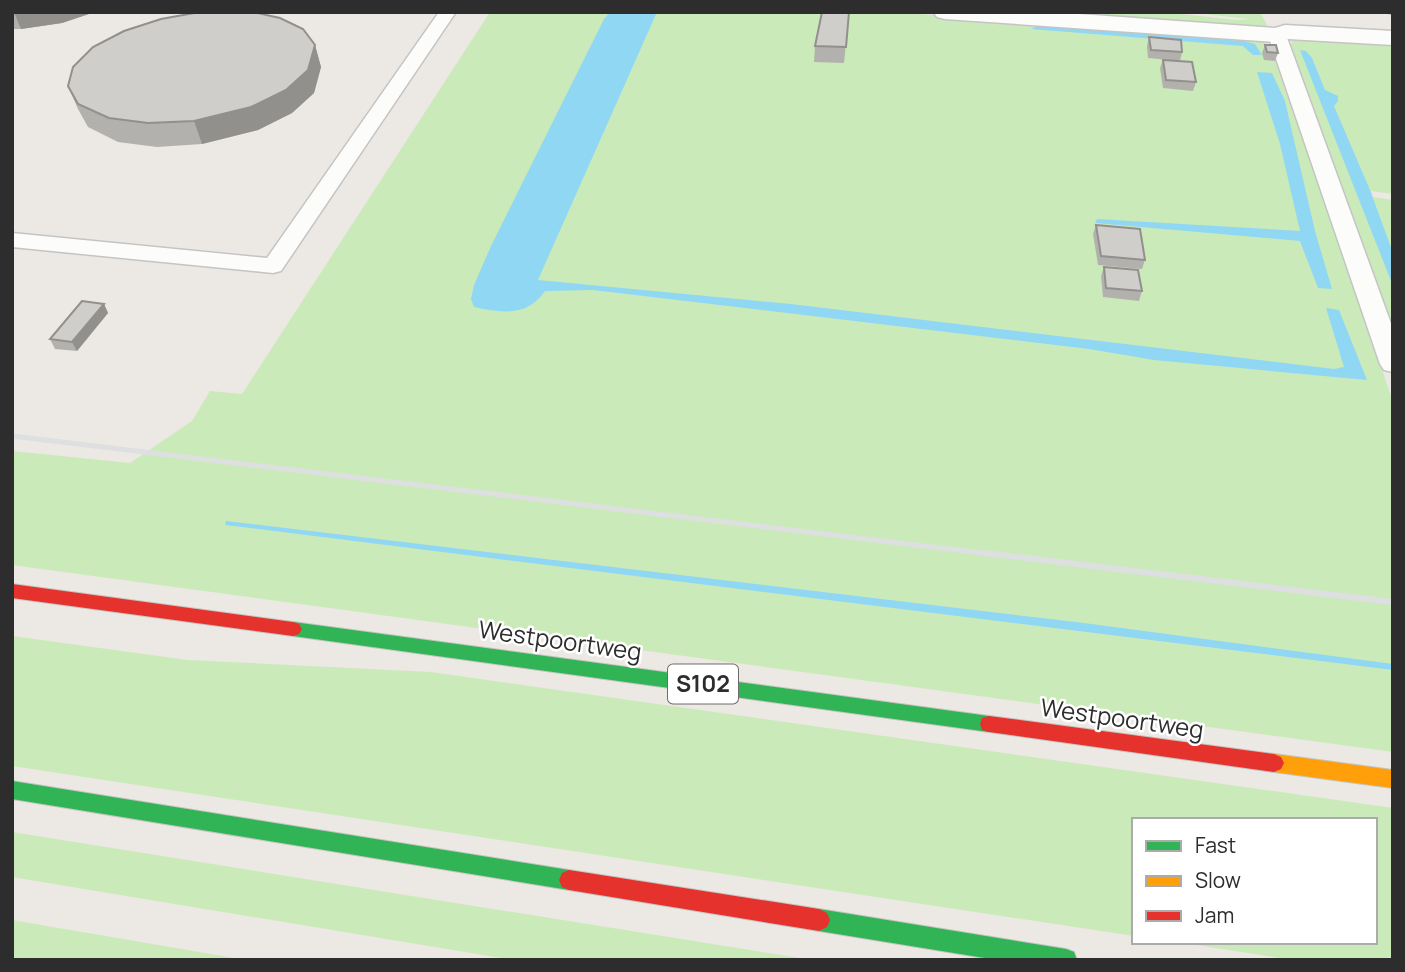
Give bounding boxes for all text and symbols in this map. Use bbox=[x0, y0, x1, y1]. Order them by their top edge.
street label: Westpoortweg bbox=[477, 612, 644, 667]
road number: S102 bbox=[668, 664, 738, 704]
street label: Westpoortweg bbox=[1039, 690, 1206, 745]
legend bbox=[1132, 818, 1377, 944]
text: Fast bbox=[1195, 831, 1236, 859]
text: Slow bbox=[1195, 866, 1241, 894]
text: Jam bbox=[1195, 901, 1234, 929]

